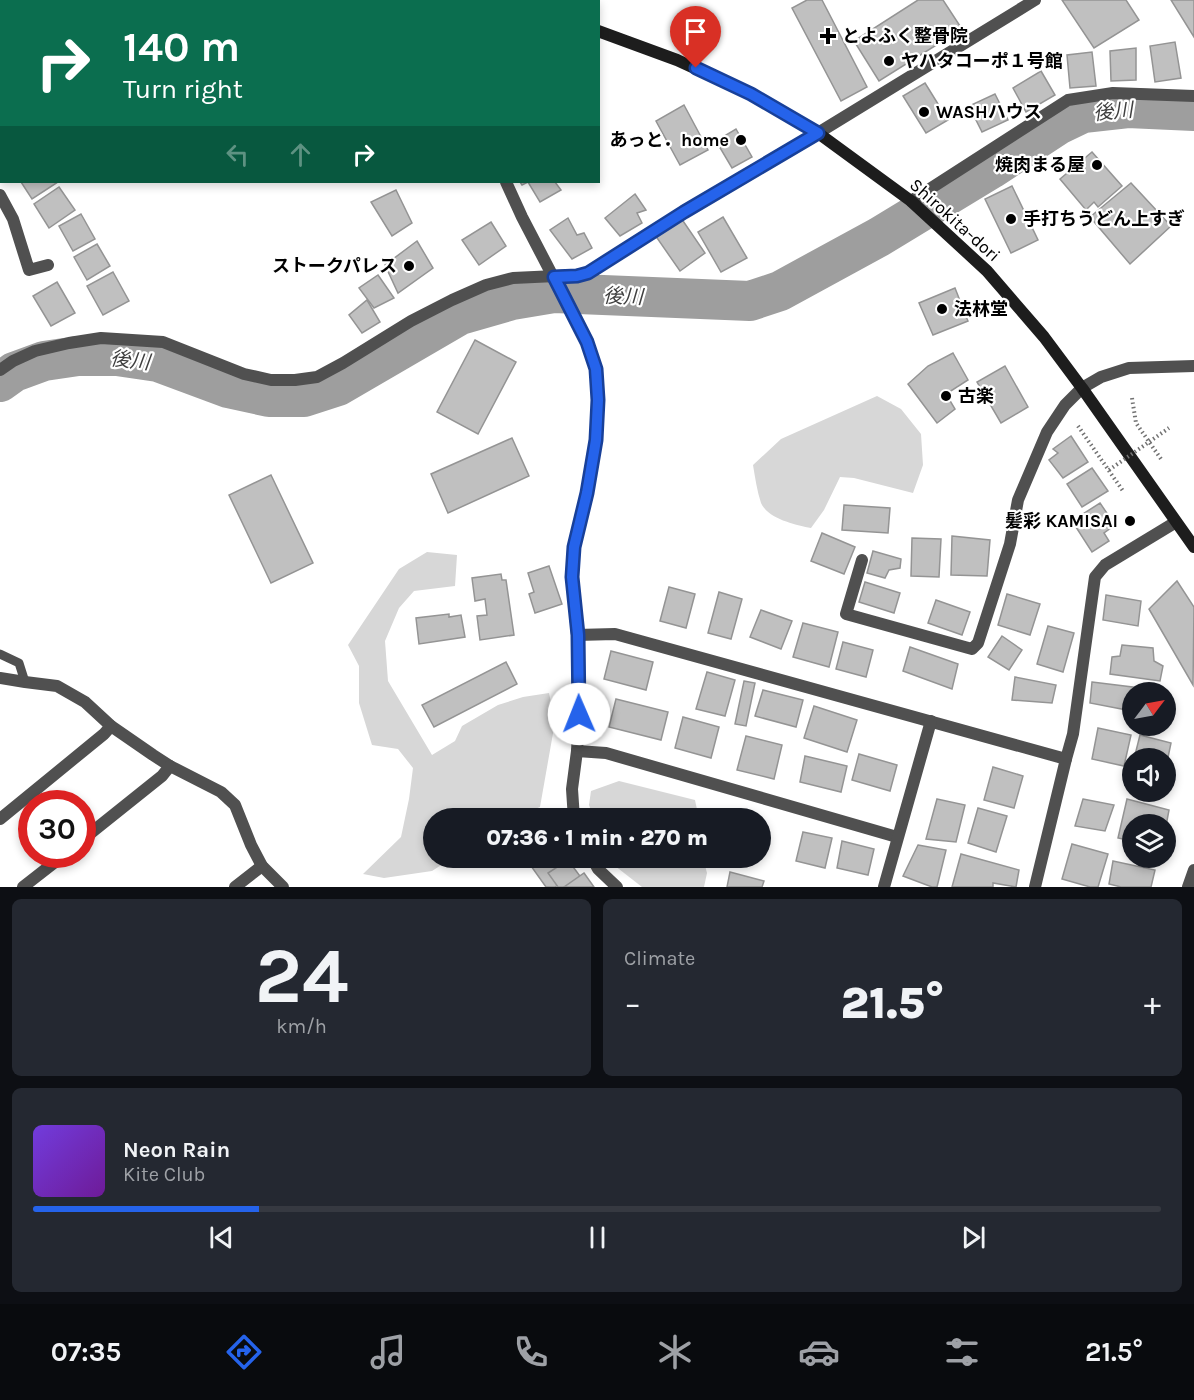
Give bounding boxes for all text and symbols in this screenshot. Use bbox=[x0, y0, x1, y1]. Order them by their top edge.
pin bbox=[670, 6, 721, 68]
icon: arrive bbox=[679, 15, 712, 48]
text: 140 m bbox=[123, 22, 240, 72]
icon: right bbox=[24, 24, 102, 102]
place label: とよふく整骨院 bbox=[842, 25, 968, 47]
marker: とよふく整骨院 bbox=[819, 27, 837, 45]
place label: ヤハタコーポ１号館 bbox=[901, 50, 1063, 72]
marker: ヤハタコーポ１号館 bbox=[882, 54, 896, 68]
text: Turn right bbox=[123, 73, 243, 105]
water label: 後川 bbox=[1092, 98, 1136, 125]
place label: WASHハウス bbox=[936, 101, 1042, 123]
marker: WASHハウス bbox=[917, 105, 931, 119]
place label: あっと．home bbox=[610, 129, 729, 151]
marker: あっと．home bbox=[734, 133, 748, 147]
icon: left bbox=[221, 138, 254, 171]
icon: ahead bbox=[284, 138, 317, 171]
icon: right bbox=[347, 138, 380, 171]
place label: 焼肉まる屋 bbox=[995, 154, 1085, 176]
marker: 焼肉まる屋 bbox=[1090, 158, 1104, 172]
street label: Shirokita-dori bbox=[905, 174, 1005, 266]
place label: 手打ちうどん上すぎ bbox=[1023, 208, 1185, 230]
marker: 手打ちうどん上すぎ bbox=[1004, 212, 1018, 226]
place label: ストークパレス bbox=[272, 255, 397, 277]
marker: ストークパレス bbox=[402, 259, 416, 273]
water label: 後川 bbox=[603, 284, 645, 309]
place label: 法林堂 bbox=[954, 298, 1008, 320]
marker: 法林堂 bbox=[935, 302, 949, 316]
water label: 後川 bbox=[109, 347, 153, 374]
place label: 古楽 bbox=[958, 385, 994, 407]
marker: 古楽 bbox=[939, 389, 953, 403]
place label: 髪彩 KAMISAl bbox=[1005, 510, 1118, 532]
marker: 髪彩 KAMISAl bbox=[1123, 514, 1137, 528]
position arrow bbox=[547, 682, 611, 746]
north arrow bbox=[1122, 682, 1176, 736]
map controls bbox=[1122, 682, 1176, 868]
button: sound bbox=[1122, 748, 1176, 802]
speed limit sign: 30 bbox=[18, 790, 96, 868]
button: layers bbox=[1122, 814, 1176, 868]
text: 07:36 · 1 min · 270 m bbox=[486, 825, 708, 851]
text: 24 bbox=[255, 930, 348, 1022]
text: Climate bbox=[624, 947, 695, 970]
text: 21.5° bbox=[841, 977, 944, 1029]
text: − bbox=[624, 984, 641, 1022]
text: + bbox=[1144, 984, 1161, 1022]
text: km/h bbox=[276, 1015, 327, 1038]
text: Neon Rain bbox=[123, 1137, 230, 1163]
text: Kite Club bbox=[123, 1163, 205, 1186]
icon: previous bbox=[205, 1221, 238, 1254]
icon: pause bbox=[581, 1221, 614, 1254]
icon: next bbox=[957, 1221, 990, 1254]
icon: directions bbox=[223, 1331, 265, 1373]
icon: music bbox=[367, 1331, 409, 1373]
icon: phone bbox=[510, 1331, 552, 1373]
icon: climate bbox=[654, 1331, 696, 1373]
icon: car bbox=[798, 1331, 840, 1373]
icon: filters bbox=[941, 1331, 983, 1373]
text: 07:35 bbox=[51, 1336, 121, 1368]
text: 21.5° bbox=[1085, 1336, 1143, 1368]

